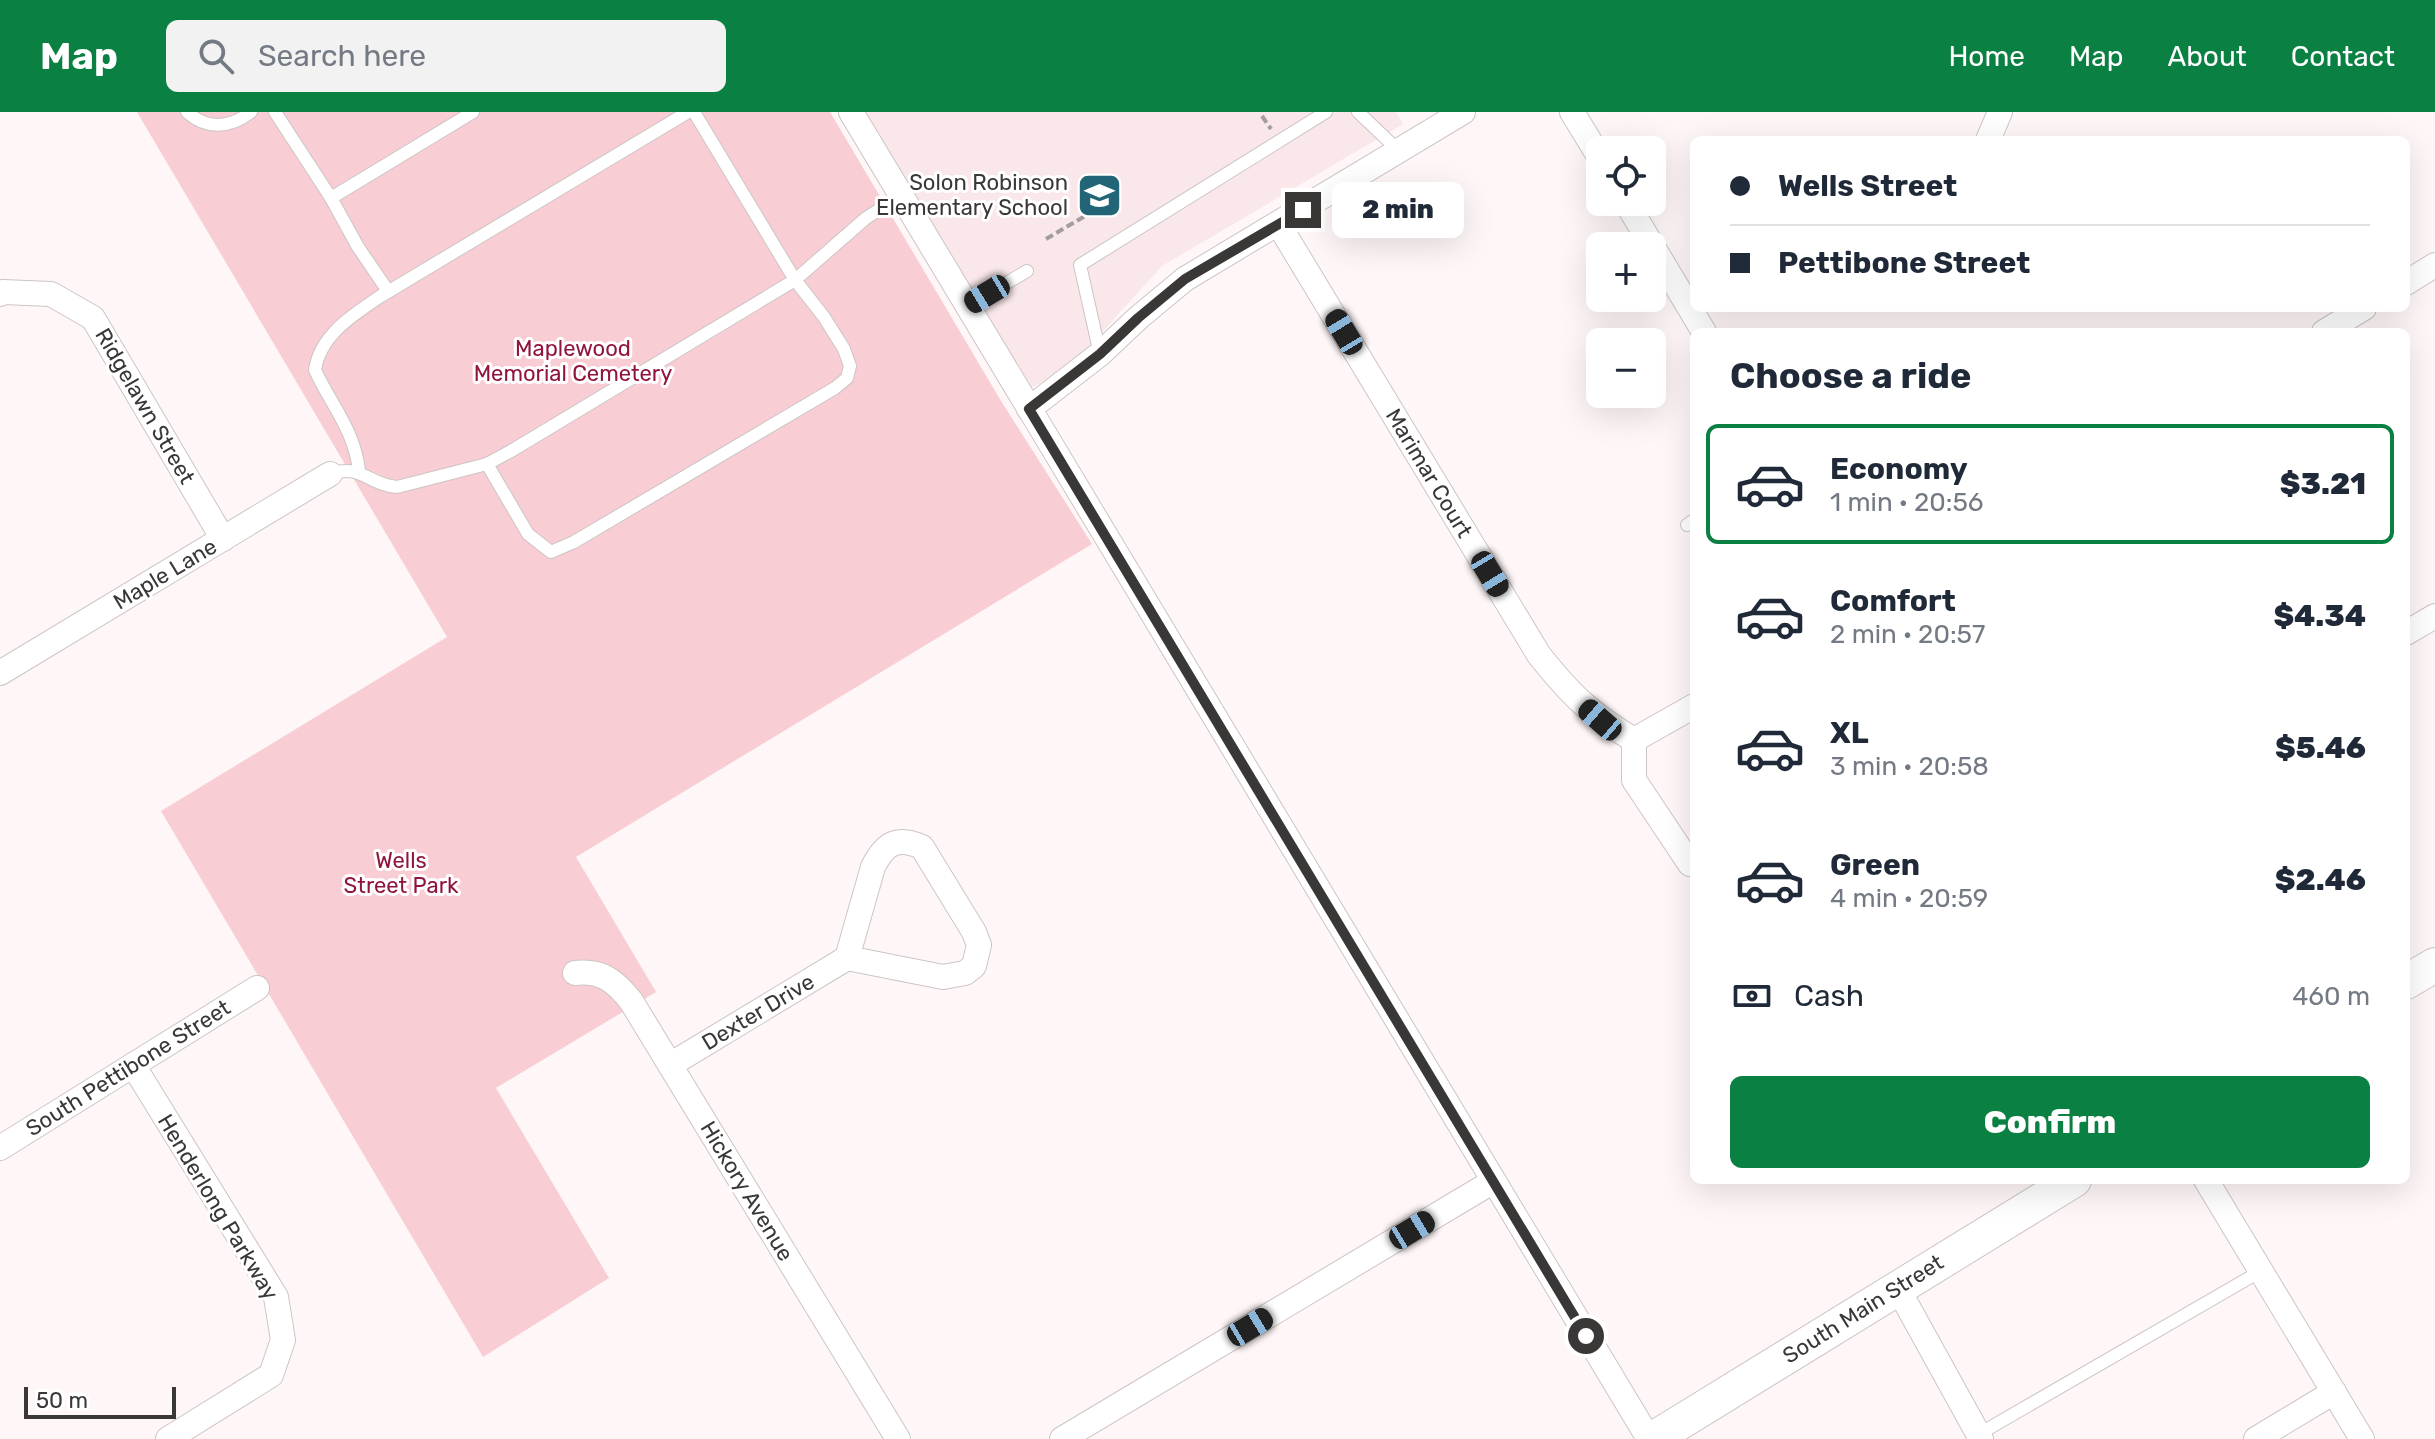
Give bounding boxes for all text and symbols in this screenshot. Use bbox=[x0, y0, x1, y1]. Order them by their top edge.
search box bbox=[166, 20, 726, 92]
text: Map bbox=[40, 33, 118, 79]
icon: search bbox=[194, 34, 238, 78]
text: Search here bbox=[258, 38, 426, 74]
text: Home bbox=[1948, 40, 2025, 73]
text: Map bbox=[2069, 40, 2123, 73]
text: About bbox=[2167, 40, 2247, 73]
text: Contact bbox=[2291, 40, 2395, 73]
map controls bbox=[1586, 136, 1666, 408]
button: locate bbox=[1586, 136, 1666, 216]
text: Wells Street bbox=[1778, 168, 1957, 204]
place label: Solon Robinson Elementary School bbox=[876, 169, 1068, 221]
school or university icon: Solon Robinson Elementary School bbox=[1075, 171, 1123, 219]
callout: 2 min bbox=[1331, 182, 1463, 238]
route end bbox=[1285, 192, 1321, 228]
text: 2 min bbox=[1362, 194, 1434, 225]
button: + bbox=[1586, 232, 1666, 312]
text: Pettibone Street bbox=[1778, 245, 2030, 281]
car bbox=[960, 271, 1014, 317]
car bbox=[1321, 305, 1367, 359]
street label: Ridgelawn Street bbox=[89, 323, 201, 489]
button: − bbox=[1586, 328, 1666, 408]
park label: Maplewood Memorial Cemetery bbox=[474, 335, 672, 387]
text: Choose a ride bbox=[1730, 354, 1971, 397]
street label: Marimar Court bbox=[1380, 404, 1478, 543]
icon: car bbox=[1734, 448, 1806, 520]
text: Economy bbox=[1830, 451, 1968, 487]
text: $3.21 bbox=[2280, 466, 2366, 502]
text: 1 min · 20:56 bbox=[1830, 487, 1984, 518]
street label: Maple Lane bbox=[108, 533, 222, 615]
car bbox=[1467, 547, 1513, 601]
icon: car bbox=[1734, 580, 1806, 652]
text: Comfort bbox=[1830, 583, 1956, 619]
text: $4.34 bbox=[2273, 598, 2366, 634]
text: 2 min · 20:57 bbox=[1830, 619, 1985, 650]
car bbox=[1574, 695, 1626, 745]
icon: car bbox=[1734, 712, 1806, 784]
text: XL bbox=[1830, 715, 1869, 751]
text: $5.46 bbox=[2275, 730, 2366, 766]
text: 3 min · 20:58 bbox=[1830, 751, 1989, 782]
icon: car bbox=[1734, 844, 1806, 916]
park label: Wells Street Park bbox=[344, 847, 459, 899]
text: Green bbox=[1830, 847, 1920, 883]
text: $2.46 bbox=[2275, 862, 2366, 898]
text: 4 min · 20:59 bbox=[1830, 883, 1988, 914]
street label: Dexter Drive bbox=[697, 968, 819, 1056]
icon: cash bbox=[1730, 974, 1774, 1018]
text: Cash bbox=[1794, 978, 1864, 1014]
text: 460 m bbox=[2292, 981, 2370, 1012]
street label: South Pettibone Street bbox=[21, 994, 236, 1142]
button: Confirm bbox=[1730, 1076, 2370, 1168]
street label: Henderlong Parkway bbox=[152, 1109, 284, 1305]
street label: Hickory Avenue bbox=[695, 1116, 799, 1266]
car bbox=[1385, 1207, 1439, 1253]
street label: South Main Street bbox=[1778, 1249, 1949, 1369]
car bbox=[1223, 1304, 1277, 1350]
route start bbox=[1568, 1318, 1604, 1354]
scale bar bbox=[24, 1383, 176, 1419]
text: 50 m bbox=[36, 1387, 88, 1414]

